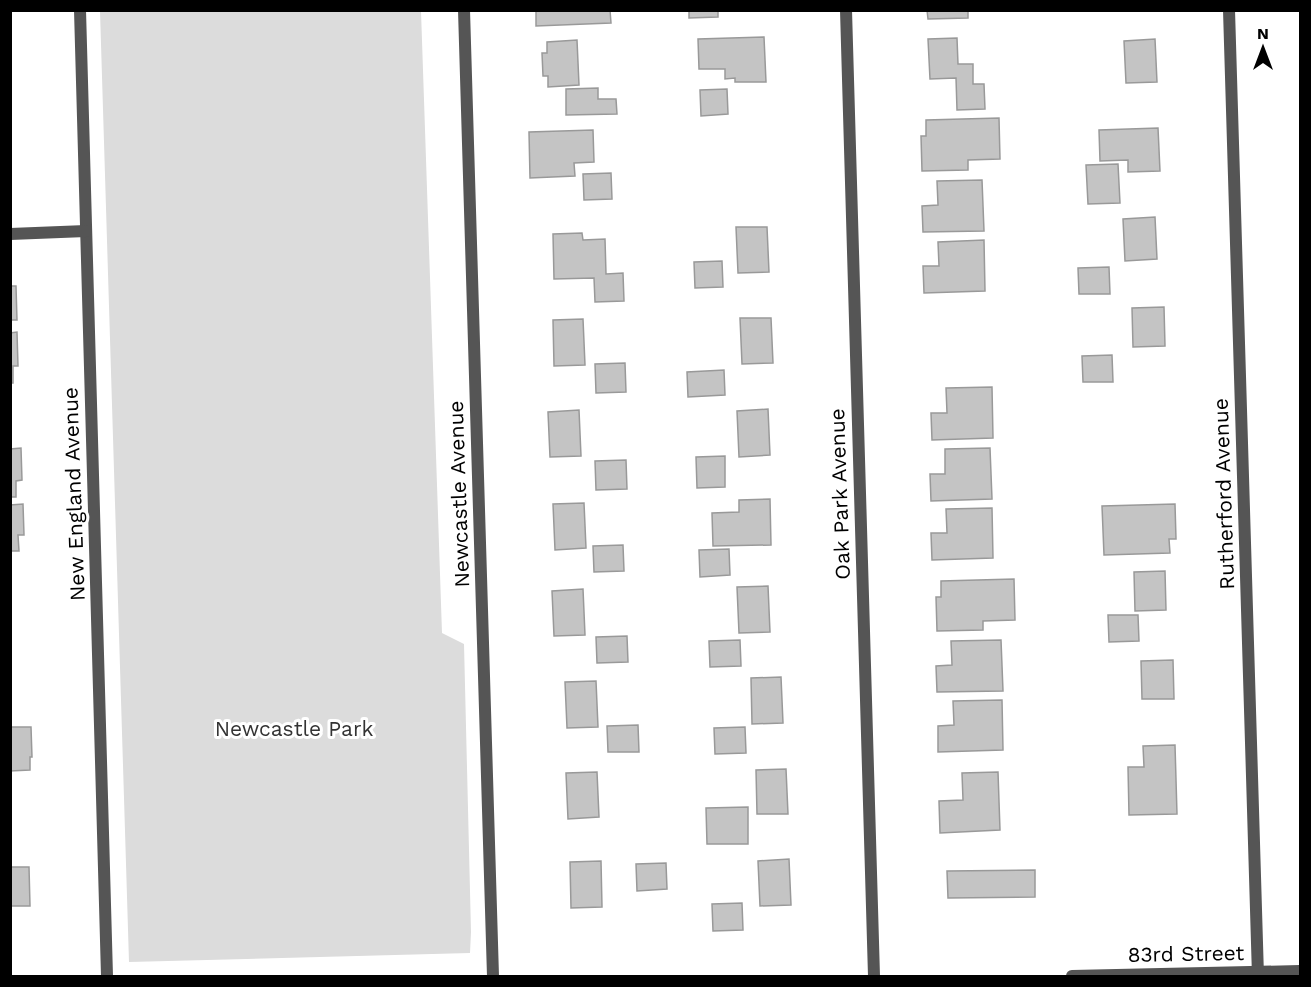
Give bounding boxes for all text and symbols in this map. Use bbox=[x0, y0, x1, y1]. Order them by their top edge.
north arrow bbox=[1233, 18, 1293, 78]
text: N bbox=[1257, 24, 1269, 43]
street label: New England Avenue bbox=[57, 387, 90, 601]
street label: Rutherford Avenue bbox=[1208, 398, 1239, 590]
street label: Newcastle Avenue bbox=[443, 400, 474, 588]
street label: Oak Park Avenue bbox=[824, 408, 855, 580]
park label: Newcastle Park bbox=[215, 716, 373, 741]
street label: 83rd Street bbox=[1128, 940, 1245, 967]

